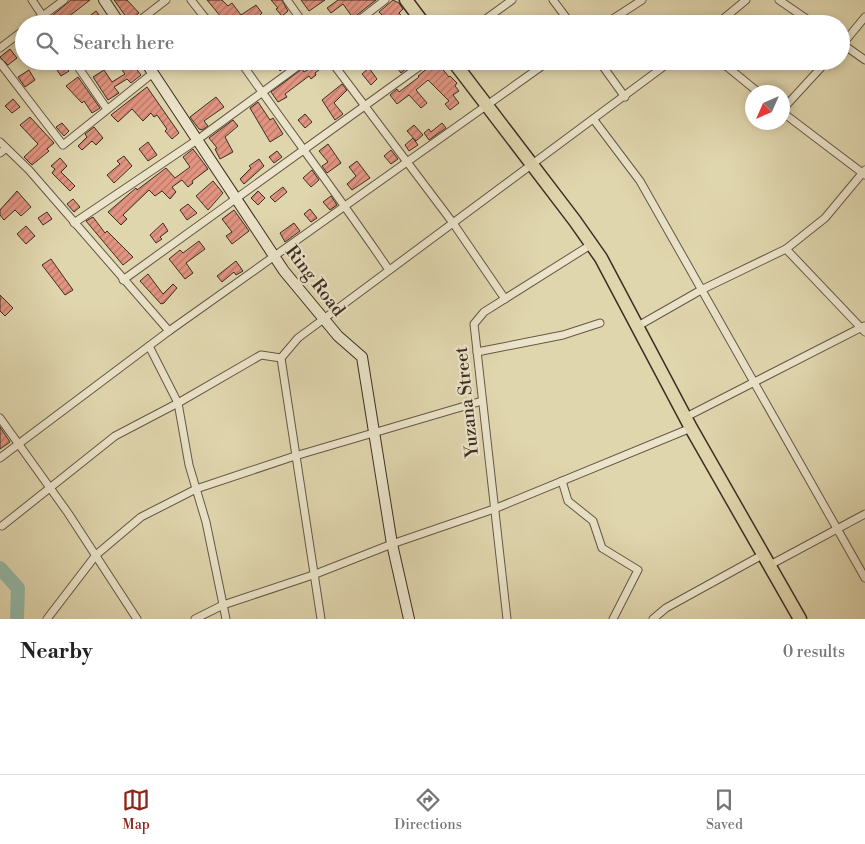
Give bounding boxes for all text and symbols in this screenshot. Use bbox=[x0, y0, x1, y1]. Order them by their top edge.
search box bbox=[15, 15, 850, 70]
icon: search bbox=[33, 29, 61, 57]
text: Search here bbox=[73, 31, 174, 55]
north arrow bbox=[745, 85, 790, 130]
street label: Ring Road bbox=[280, 241, 350, 322]
street label: Yuzana Street bbox=[450, 345, 484, 459]
text: Nearby bbox=[20, 639, 93, 665]
text: 0 results bbox=[783, 642, 845, 662]
tab: Map bbox=[122, 786, 150, 834]
tab: Directions bbox=[394, 786, 462, 834]
tab: Saved bbox=[706, 786, 743, 834]

